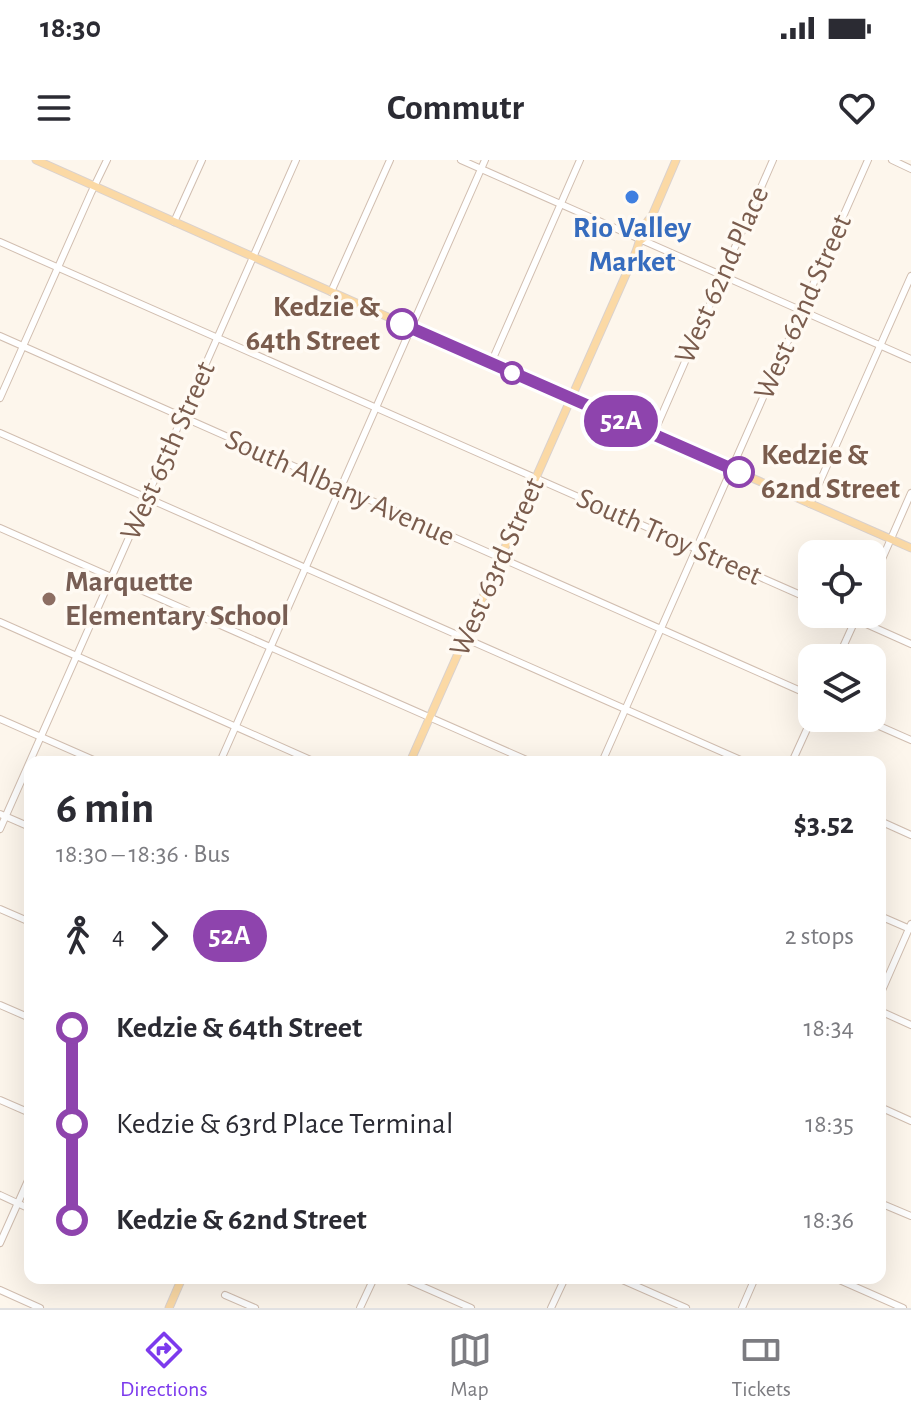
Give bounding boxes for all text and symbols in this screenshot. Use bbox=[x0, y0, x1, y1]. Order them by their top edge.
text: 18:30 bbox=[40, 13, 101, 43]
icon: menu bbox=[32, 86, 76, 130]
icon: heart bbox=[835, 86, 879, 130]
text: Commutr bbox=[387, 90, 524, 126]
street label: West 62nd Place bbox=[669, 182, 775, 368]
marker: Rio Valley Market bbox=[623, 188, 641, 206]
street label: West 62nd Street bbox=[749, 209, 857, 404]
place label: Rio Valley Market bbox=[573, 213, 692, 277]
place label: Kedzie & 64th Street bbox=[246, 292, 381, 356]
marker: Kedzie & 64th Street bbox=[387, 309, 417, 339]
street label: West 65th Street bbox=[115, 357, 221, 545]
unlabelled marker bbox=[501, 362, 523, 384]
line badge: 52A bbox=[575, 395, 667, 447]
text: 52A bbox=[600, 407, 642, 435]
street label: South Albany Avenue bbox=[221, 424, 459, 552]
place label: Kedzie & 62nd Street bbox=[761, 440, 900, 504]
marker: Kedzie & 62nd Street bbox=[724, 457, 754, 487]
street label: West 63rd Street bbox=[444, 473, 550, 661]
street label: South Troy Street bbox=[572, 483, 766, 591]
map controls bbox=[798, 540, 886, 732]
button: locate bbox=[798, 540, 886, 628]
place label: Marquette Elementary School bbox=[65, 567, 289, 631]
marker: Marquette Elementary School bbox=[40, 590, 58, 608]
button: layers bbox=[798, 644, 886, 732]
text: 6 min bbox=[56, 787, 154, 831]
text: $3.52 bbox=[794, 809, 854, 839]
text: 18:30 – 18:36 · Bus bbox=[56, 841, 230, 867]
icon: walk bbox=[56, 914, 100, 958]
icon: forward bbox=[137, 914, 181, 958]
text: 52A bbox=[209, 922, 251, 950]
text: 4 bbox=[112, 923, 125, 949]
text: 2 stops bbox=[785, 923, 854, 949]
text: Kedzie & 64th Street bbox=[116, 1013, 362, 1043]
text: 18:34 bbox=[804, 1015, 854, 1041]
text: Kedzie & 63rd Place Terminal bbox=[116, 1109, 453, 1139]
text: 18:35 bbox=[805, 1111, 854, 1137]
text: Kedzie & 62nd Street bbox=[116, 1205, 367, 1235]
text: 18:36 bbox=[804, 1207, 854, 1233]
tab: Directions bbox=[120, 1328, 208, 1402]
tab: Map bbox=[448, 1328, 492, 1402]
tab: Tickets bbox=[731, 1328, 791, 1402]

